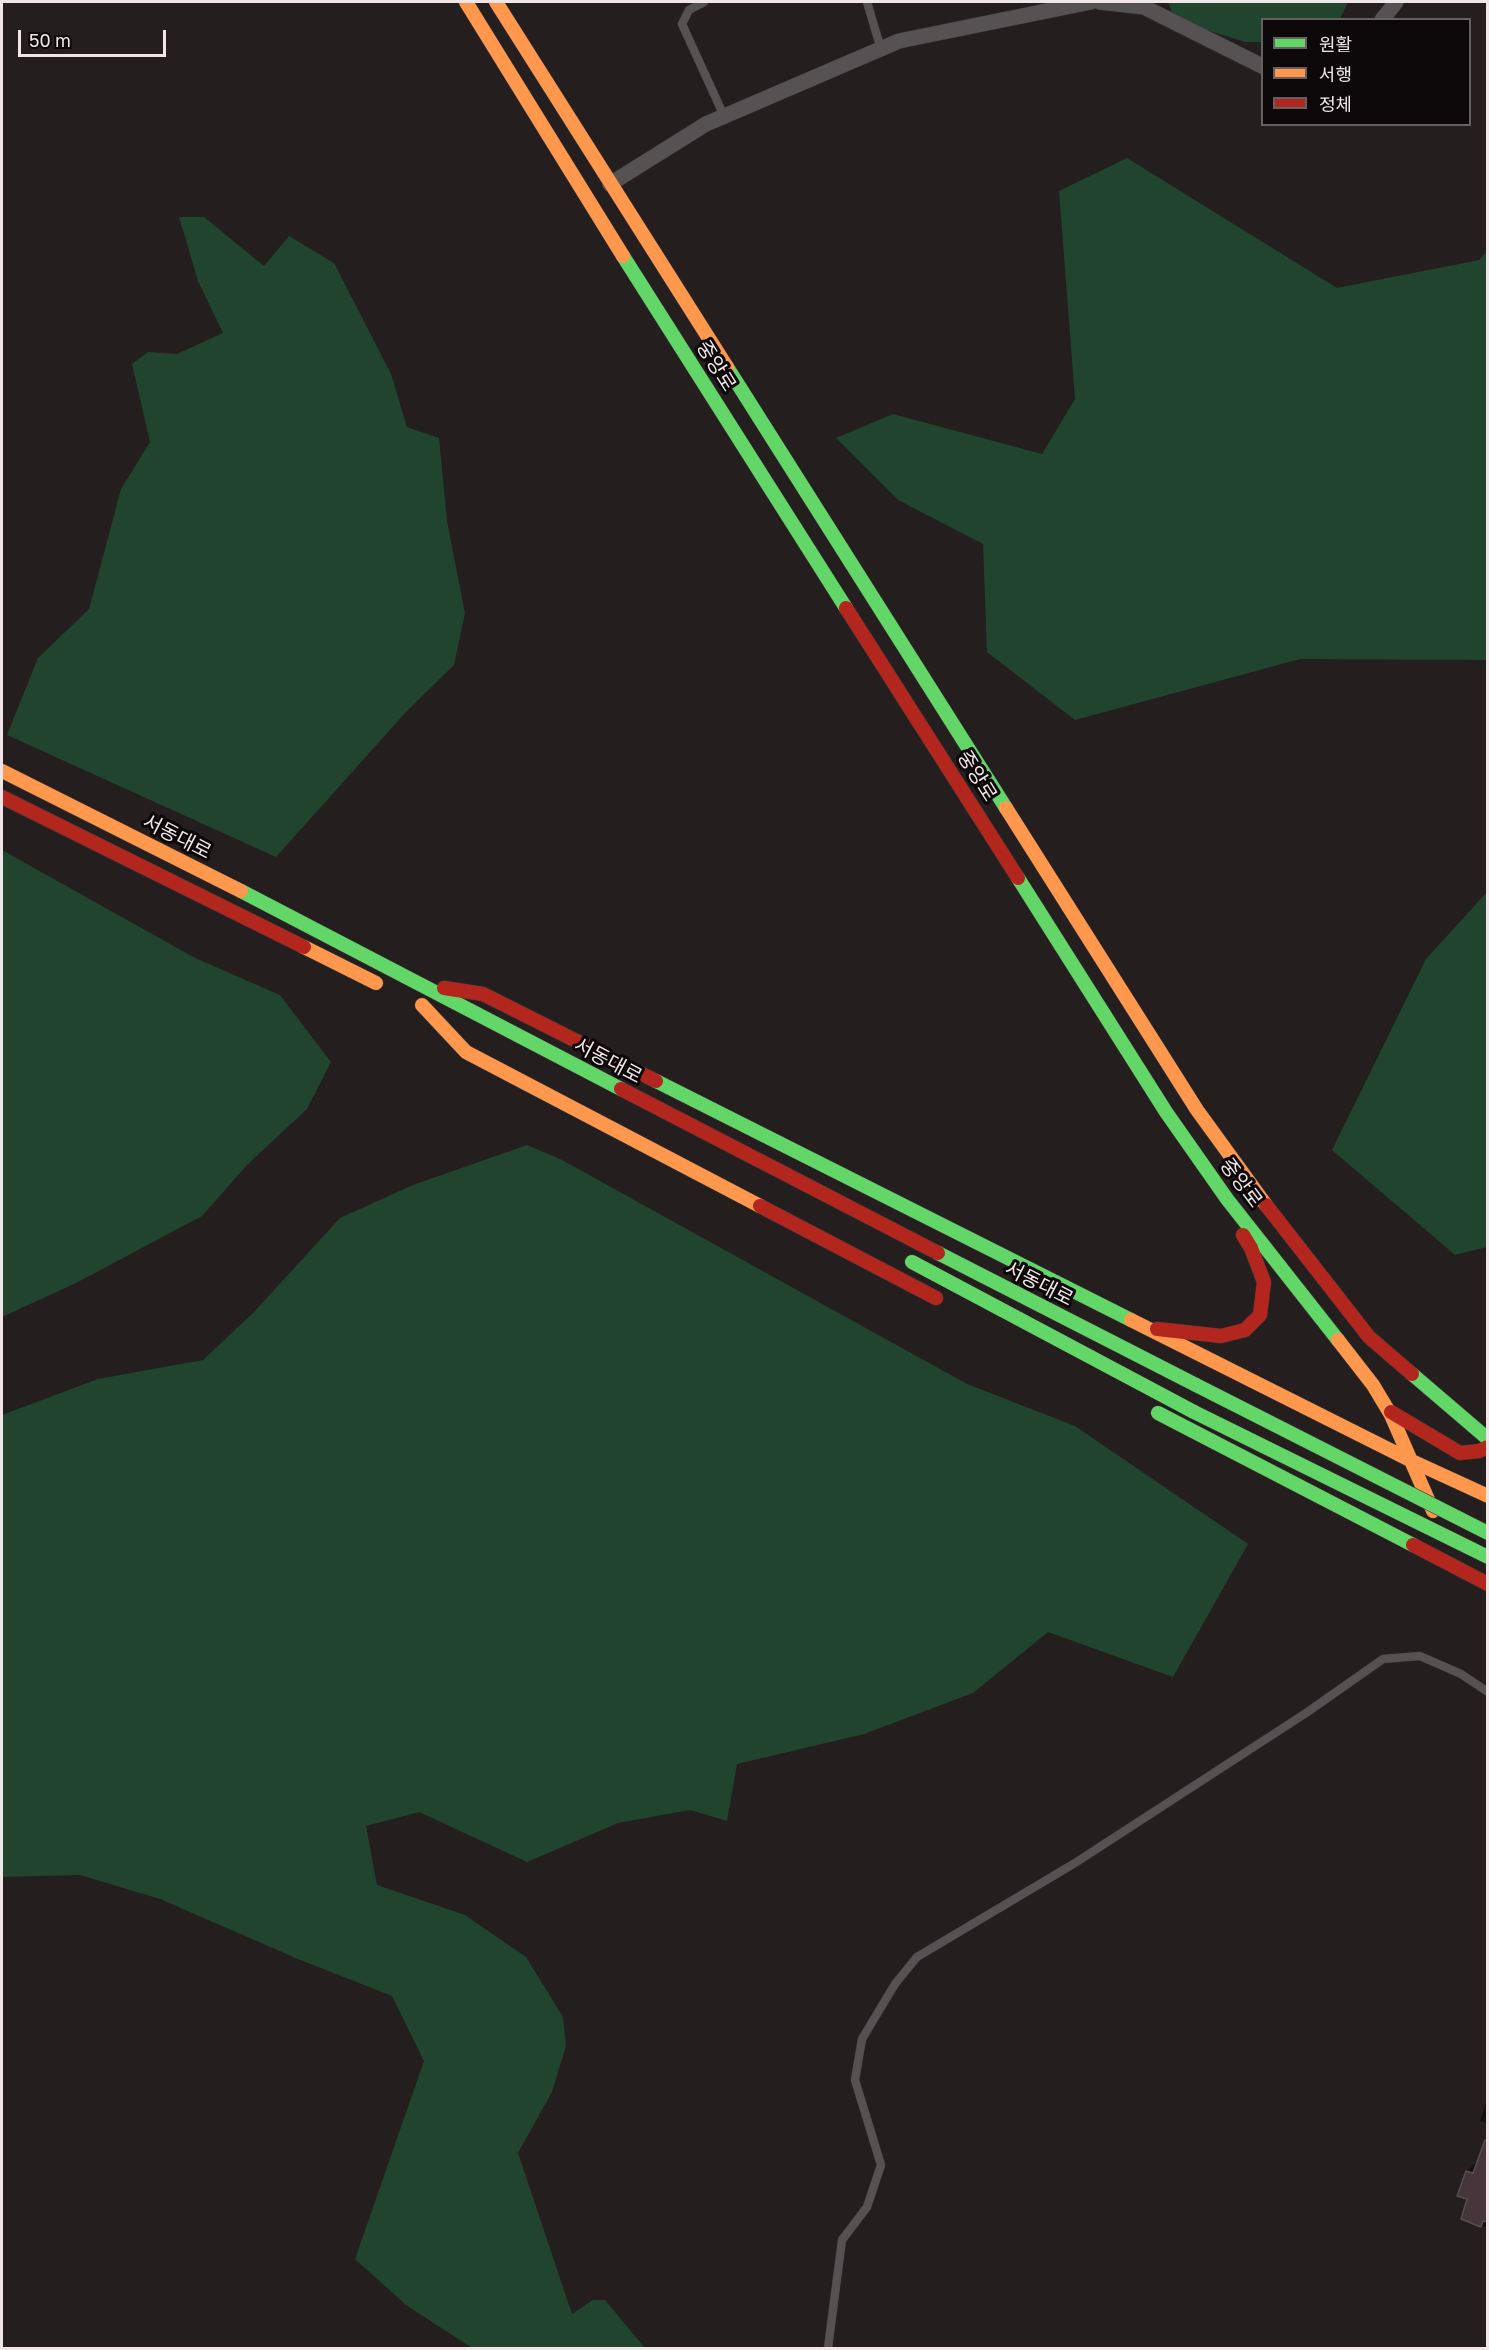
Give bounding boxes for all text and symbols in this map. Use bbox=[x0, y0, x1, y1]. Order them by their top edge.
scale bar bbox=[21, 18, 170, 56]
legend bbox=[1261, 18, 1471, 126]
text: 50 m bbox=[29, 29, 71, 51]
text: 원활 bbox=[1319, 33, 1352, 55]
text: 서행 bbox=[1319, 63, 1352, 85]
text: 정체 bbox=[1319, 93, 1352, 115]
street label: 중앙로 bbox=[691, 336, 741, 396]
street label: 중앙로 bbox=[952, 746, 1002, 806]
street label: 서동대로 bbox=[139, 810, 215, 864]
street label: 서동대로 bbox=[570, 1033, 646, 1089]
street label: 중앙로 bbox=[1215, 1154, 1267, 1212]
street label: 서동대로 bbox=[1001, 1257, 1077, 1311]

